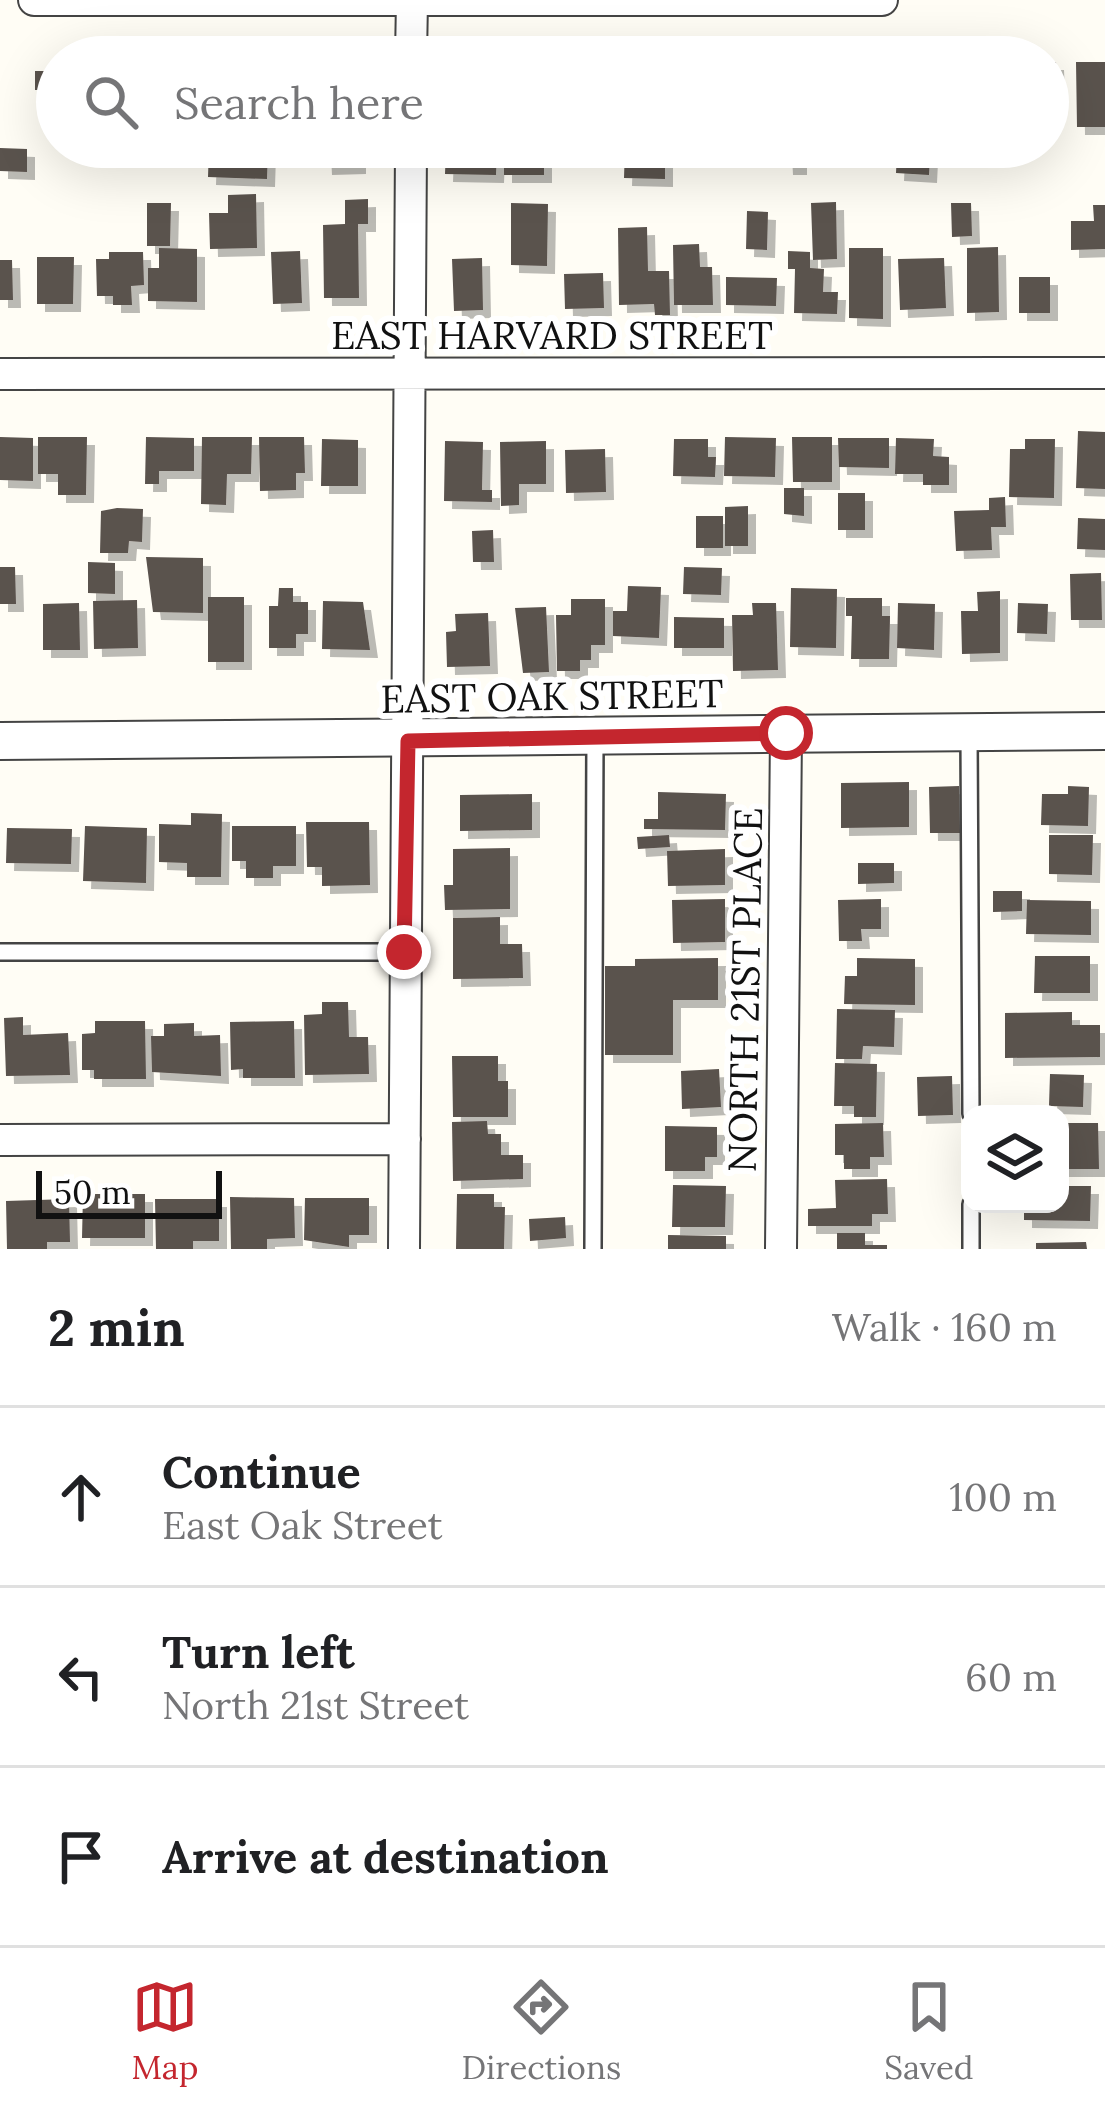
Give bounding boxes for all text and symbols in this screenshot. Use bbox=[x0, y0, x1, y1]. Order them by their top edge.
search box bbox=[36, 36, 1069, 168]
icon: search bbox=[78, 69, 144, 135]
text: Search here bbox=[174, 74, 424, 131]
street label: EAST HARVARD STREET bbox=[331, 310, 773, 360]
street label: EAST OAK STREET bbox=[380, 668, 724, 724]
route start bbox=[759, 706, 813, 760]
street label: NORTH 21ST PLACE bbox=[717, 807, 773, 1173]
route end bbox=[377, 925, 431, 979]
map controls bbox=[961, 1105, 1069, 1213]
button: layers bbox=[961, 1105, 1069, 1213]
scale bar bbox=[36, 1165, 222, 1218]
text: 50 m bbox=[54, 1171, 131, 1213]
text: 2 min bbox=[48, 1295, 185, 1360]
text: Walk · 160 m bbox=[832, 1302, 1057, 1352]
text: Continue bbox=[162, 1443, 361, 1500]
icon: ahead bbox=[48, 1464, 114, 1530]
text: 100 m bbox=[949, 1472, 1057, 1522]
text: East Oak Street bbox=[162, 1500, 443, 1550]
text: Turn left bbox=[162, 1623, 355, 1680]
icon: left bbox=[48, 1644, 114, 1710]
text: 60 m bbox=[965, 1652, 1057, 1702]
text: North 21st Street bbox=[162, 1680, 469, 1730]
icon: arrive bbox=[48, 1824, 114, 1890]
text: Arrive at destination bbox=[162, 1828, 609, 1885]
tab: Map bbox=[131, 1974, 199, 2088]
tab: Directions bbox=[462, 1974, 621, 2088]
tab: Saved bbox=[884, 1974, 973, 2088]

